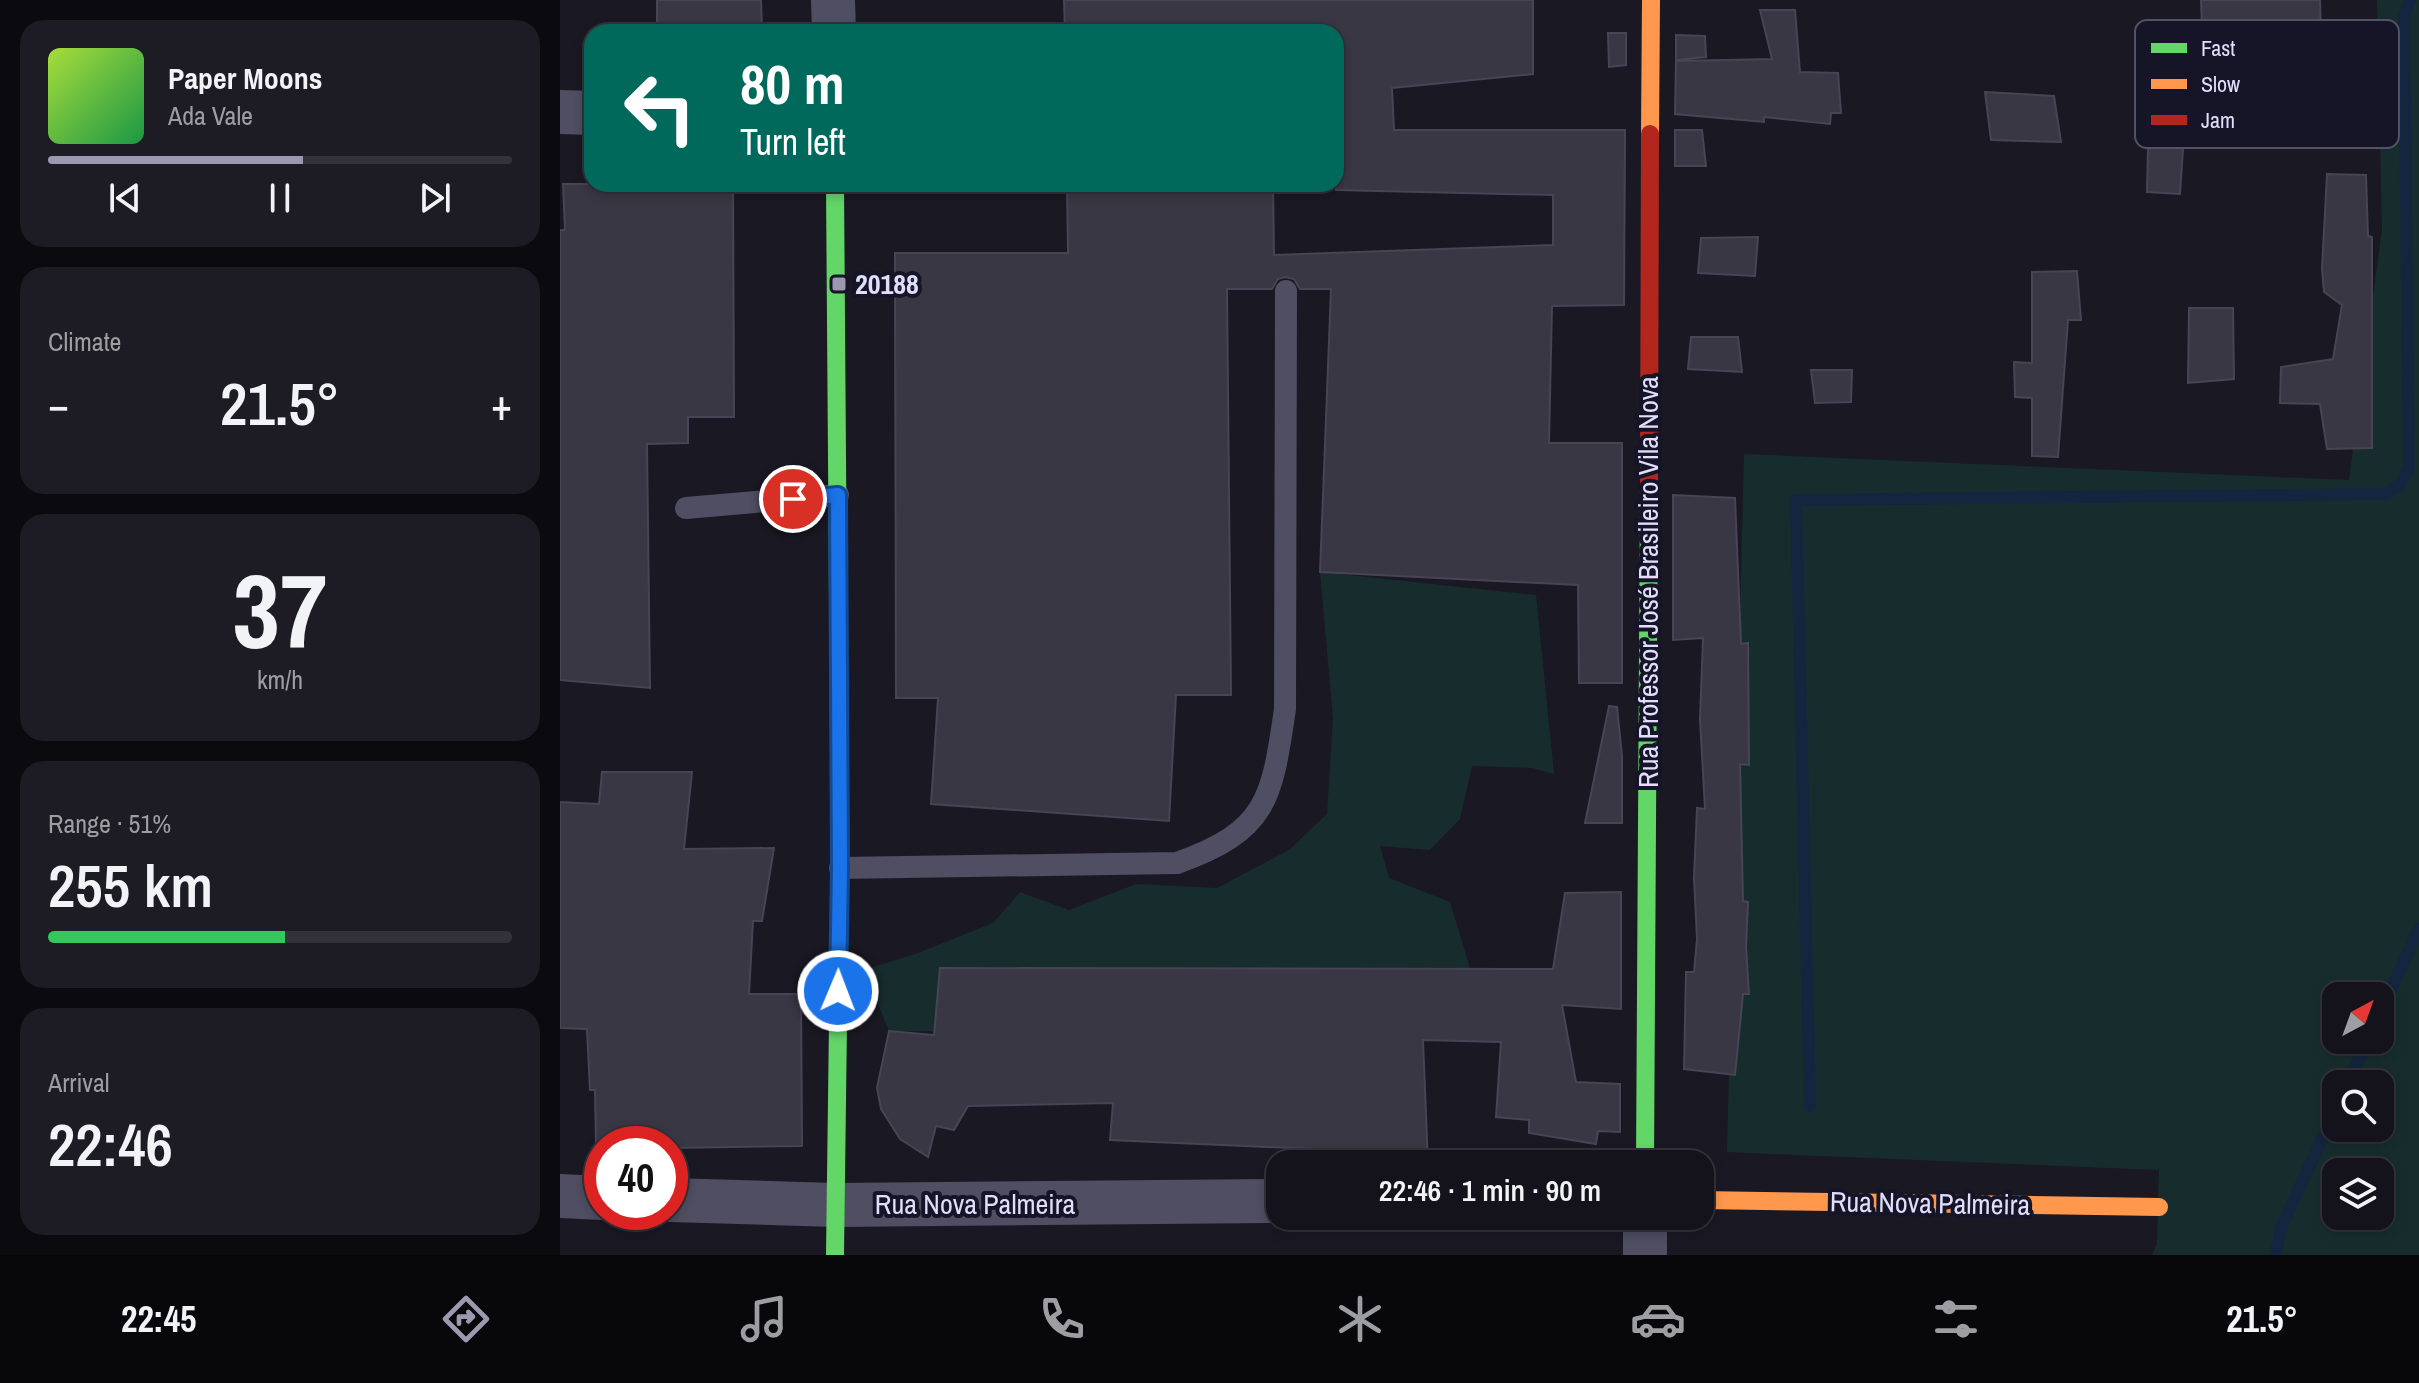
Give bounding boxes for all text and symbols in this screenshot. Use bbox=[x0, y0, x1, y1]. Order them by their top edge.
legend bbox=[2135, 20, 2399, 148]
text: Fast bbox=[2201, 33, 2235, 63]
text: 80 m bbox=[740, 46, 845, 121]
icon: left bbox=[608, 56, 712, 160]
text: Paper Moons bbox=[168, 58, 322, 98]
text: Slow bbox=[2201, 69, 2240, 99]
text: Ada Vale bbox=[168, 98, 253, 133]
text: Jam bbox=[2201, 105, 2235, 135]
text: Turn left bbox=[740, 118, 846, 166]
icon: previous bbox=[103, 176, 147, 220]
icon: pause bbox=[258, 176, 302, 220]
icon: next bbox=[413, 176, 457, 220]
place label: 20188 bbox=[855, 265, 919, 303]
marker: 20188 bbox=[830, 275, 848, 293]
text: Climate bbox=[48, 324, 121, 359]
text: 21.5° bbox=[220, 363, 340, 444]
text: − bbox=[48, 374, 69, 434]
text: + bbox=[491, 374, 512, 434]
street label: Rua Professor José Brasileiro Vila Nova bbox=[1629, 376, 1667, 788]
pin bbox=[759, 465, 827, 533]
icon: arrive bbox=[771, 477, 815, 521]
text: 37 bbox=[233, 540, 327, 680]
text: km/h bbox=[257, 662, 303, 697]
text: Range · 51% bbox=[48, 806, 171, 841]
text: 255 km bbox=[48, 845, 213, 926]
position arrow bbox=[796, 949, 880, 1033]
north arrow bbox=[2322, 982, 2394, 1054]
map controls bbox=[2322, 982, 2394, 1230]
text: Arrival bbox=[48, 1065, 110, 1100]
button: search bbox=[2322, 1070, 2394, 1142]
text: 22:46 bbox=[48, 1104, 173, 1185]
speed limit sign: 40 bbox=[584, 1126, 688, 1230]
button: layers bbox=[2322, 1158, 2394, 1230]
text: 22:46 · 1 min · 90 m bbox=[1379, 1170, 1601, 1210]
street label: Rua Nova Palmeira bbox=[1830, 1182, 2031, 1224]
street label: Rua Nova Palmeira bbox=[875, 1185, 1075, 1223]
icon: directions bbox=[438, 1291, 494, 1347]
icon: music bbox=[736, 1291, 792, 1347]
icon: phone bbox=[1034, 1291, 1090, 1347]
icon: climate bbox=[1332, 1291, 1388, 1347]
icon: car bbox=[1630, 1291, 1686, 1347]
icon: filters bbox=[1928, 1291, 1984, 1347]
text: 22:45 bbox=[121, 1295, 196, 1343]
text: 21.5° bbox=[2226, 1295, 2298, 1343]

